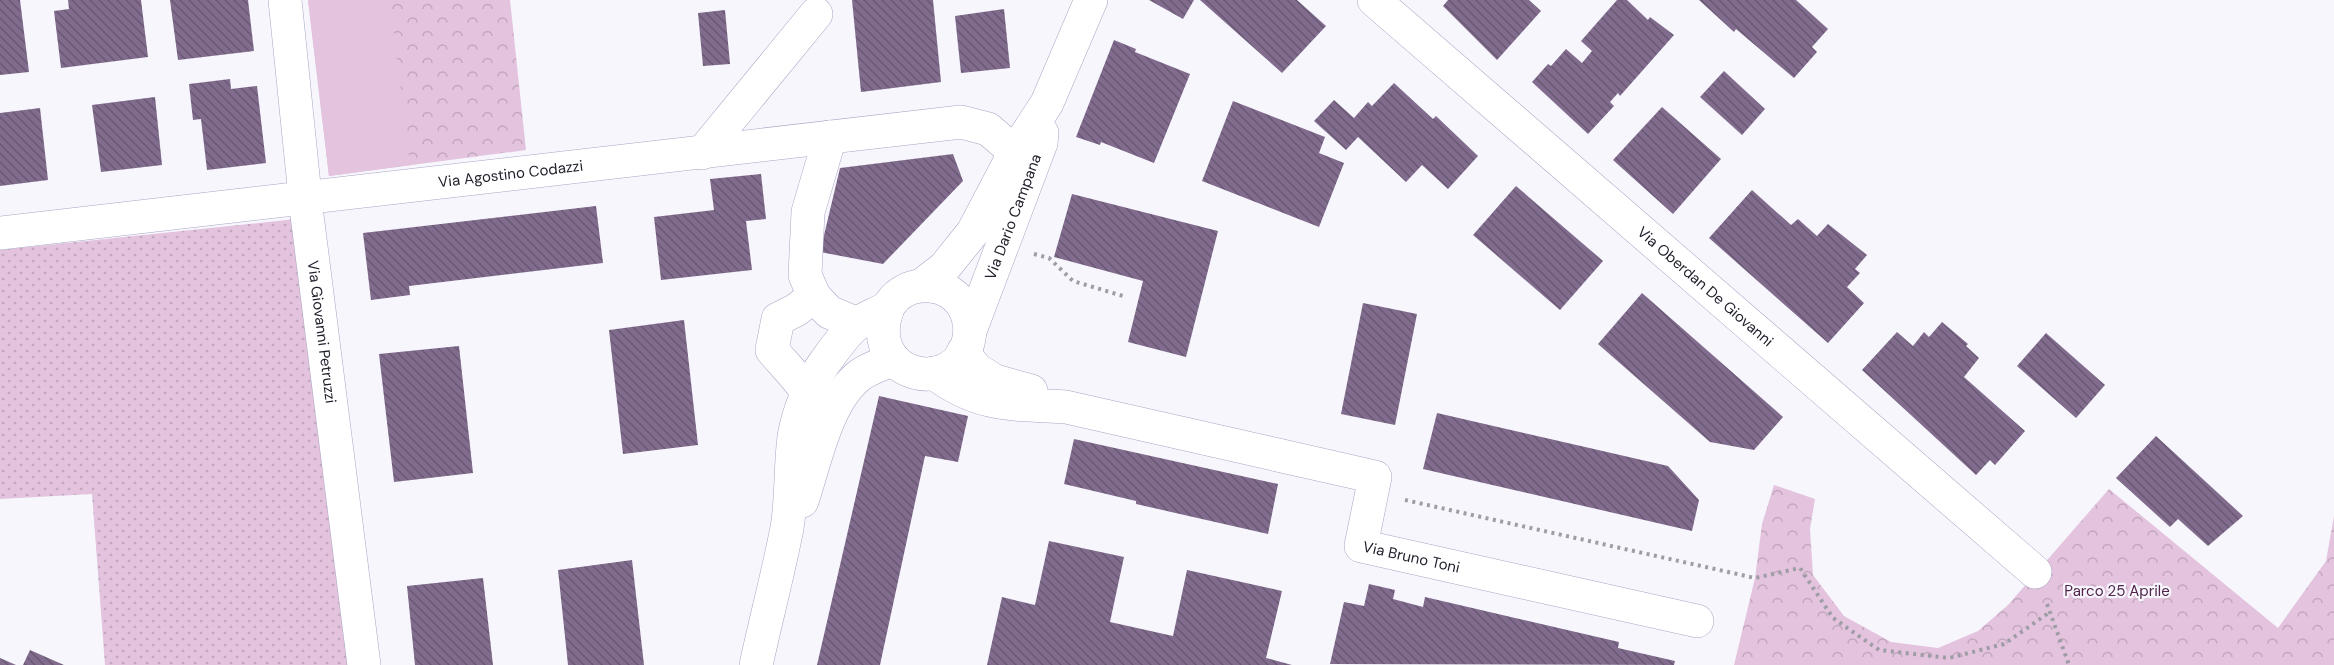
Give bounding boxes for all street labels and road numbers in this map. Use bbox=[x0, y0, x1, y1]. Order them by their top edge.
street label: Via Dario Campana bbox=[980, 151, 1046, 283]
street label: Via Agostino Codazzi bbox=[437, 156, 584, 192]
street label: Via Oberdan De Giovanni bbox=[1633, 222, 1777, 351]
street label: Via Giovanni Petruzzi bbox=[303, 259, 341, 405]
street label: Via Bruno Toni bbox=[1361, 537, 1462, 578]

